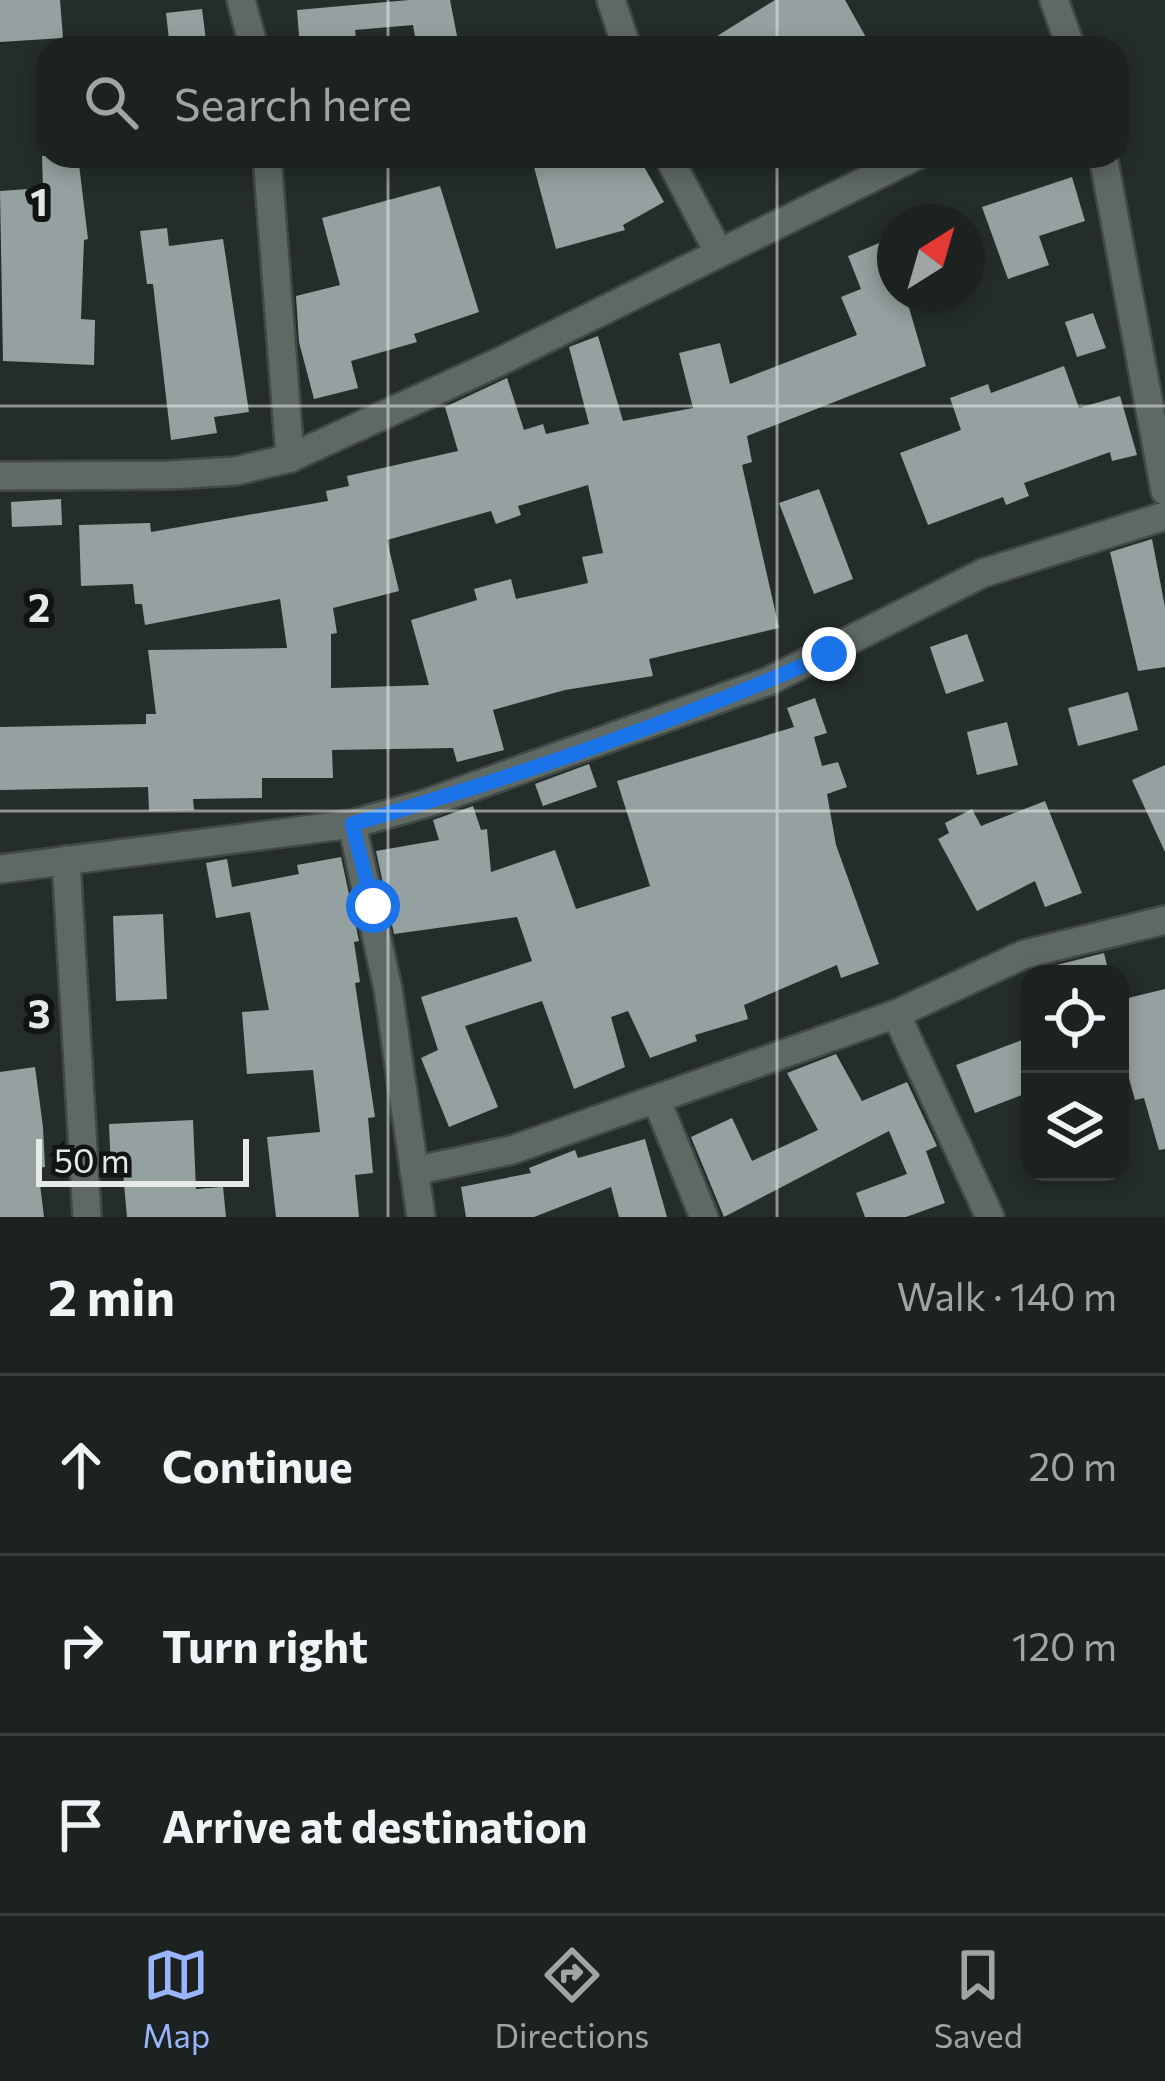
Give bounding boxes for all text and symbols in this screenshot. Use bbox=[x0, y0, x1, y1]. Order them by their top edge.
search box bbox=[36, 36, 1129, 168]
icon: search bbox=[78, 69, 144, 135]
text: Search here bbox=[174, 75, 412, 130]
text: 1 bbox=[30, 176, 48, 224]
north arrow bbox=[877, 204, 985, 312]
text: 2 bbox=[28, 582, 50, 630]
route end bbox=[802, 627, 856, 681]
route start bbox=[346, 879, 400, 933]
map controls bbox=[1021, 965, 1129, 1181]
button: locate bbox=[1021, 965, 1129, 1073]
text: 3 bbox=[28, 988, 50, 1036]
button: layers bbox=[1021, 1073, 1129, 1181]
scale bar bbox=[36, 1133, 249, 1186]
text: 50 m bbox=[54, 1139, 130, 1180]
text: 2 min bbox=[48, 1264, 175, 1327]
text: Walk · 140 m bbox=[897, 1271, 1117, 1319]
icon: ahead bbox=[48, 1432, 114, 1498]
text: Continue bbox=[162, 1437, 353, 1492]
text: 20 m bbox=[1029, 1441, 1117, 1489]
icon: right bbox=[48, 1612, 114, 1678]
text: Turn right bbox=[162, 1617, 368, 1672]
text: 120 m bbox=[1012, 1621, 1117, 1669]
icon: arrive bbox=[48, 1792, 114, 1858]
text: Arrive at destination bbox=[162, 1797, 588, 1852]
tab: Map bbox=[142, 1942, 210, 2055]
tab: Directions bbox=[495, 1942, 649, 2055]
tab: Saved bbox=[934, 1942, 1023, 2055]

